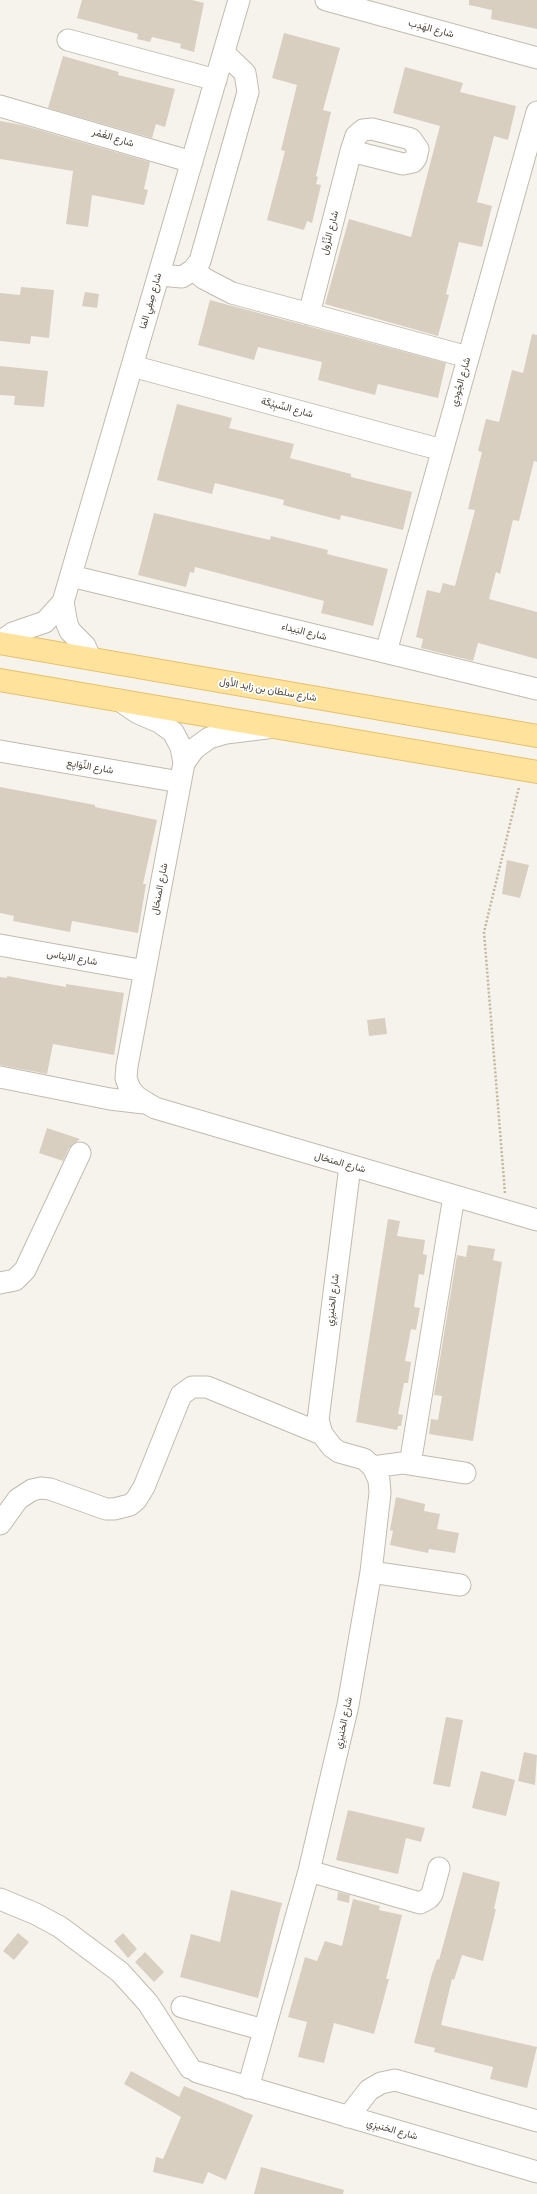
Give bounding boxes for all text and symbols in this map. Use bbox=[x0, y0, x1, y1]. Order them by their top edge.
street label: شارع الهَدِب bbox=[407, 17, 455, 41]
street label: شارع الغَمْر bbox=[91, 126, 135, 150]
street label: شارع النِّزُول bbox=[318, 210, 342, 256]
street label: شارع صِفِي المَا bbox=[137, 272, 165, 330]
street label: شارع الجُودِي bbox=[448, 356, 474, 408]
street label: شارع السِّبِيْكَة bbox=[260, 395, 314, 421]
street label: شارع البَيداء bbox=[280, 621, 328, 643]
street label: شارع سلطان بن زايد الأول bbox=[218, 676, 318, 704]
street label: شارع النِّوَايِع bbox=[66, 757, 114, 777]
street label: شارع المنخال bbox=[149, 862, 171, 916]
street label: شارع الايناس bbox=[46, 948, 98, 968]
street label: شارع المنخال bbox=[313, 1150, 367, 1176]
street label: شارع الخنيزِي bbox=[324, 1273, 342, 1327]
street label: شارع الخنيزِي bbox=[333, 1696, 355, 1750]
street label: شارع الخنيزِي bbox=[365, 2117, 419, 2143]

